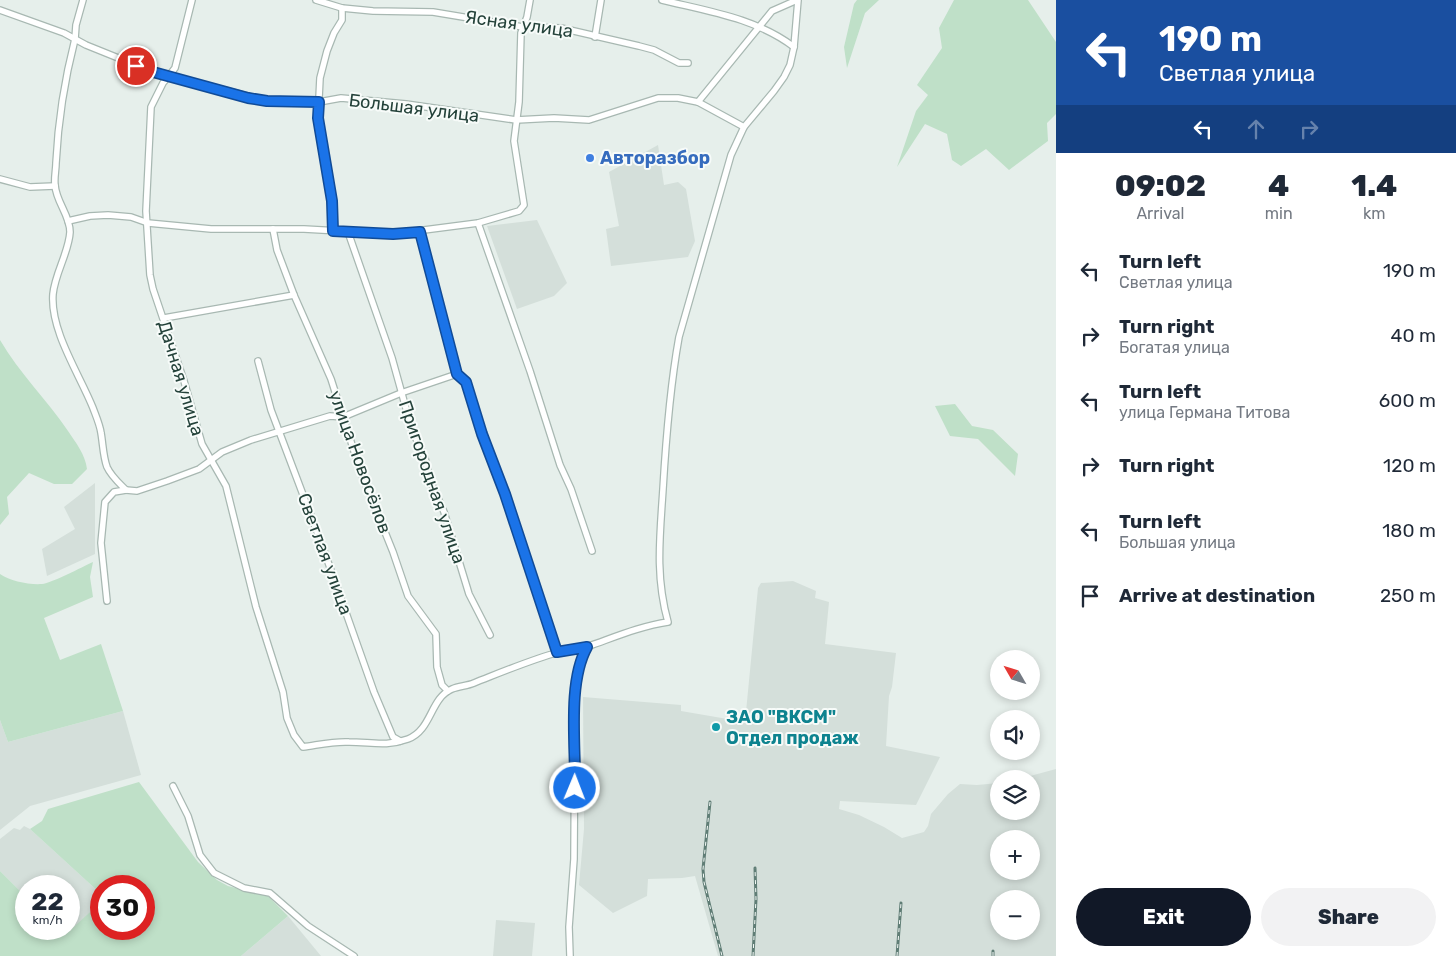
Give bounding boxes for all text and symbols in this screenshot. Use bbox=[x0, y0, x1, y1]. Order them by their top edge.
street label: Ясная улица bbox=[464, 6, 574, 42]
text: 190 m bbox=[1159, 18, 1262, 60]
icon: left bbox=[1076, 20, 1141, 85]
pin bbox=[115, 45, 157, 87]
icon: arrive bbox=[122, 52, 150, 80]
text: Светлая улица bbox=[1159, 60, 1315, 87]
street label: Большая улица bbox=[348, 89, 480, 127]
icon: left bbox=[1189, 115, 1217, 143]
icon: ahead bbox=[1242, 115, 1270, 143]
icon: right bbox=[1295, 115, 1323, 143]
place label: Авторазбор bbox=[600, 147, 710, 169]
marker: Авторазбор bbox=[584, 152, 596, 164]
text: 09:02 bbox=[1115, 168, 1206, 204]
text: 4 bbox=[1268, 168, 1289, 204]
text: 1.4 bbox=[1351, 168, 1397, 204]
text: Arrival bbox=[1136, 204, 1184, 223]
text: min bbox=[1265, 204, 1293, 223]
text: km bbox=[1363, 204, 1386, 223]
text: Turn left bbox=[1119, 250, 1201, 273]
icon: left bbox=[1076, 257, 1104, 285]
text: 190 m bbox=[1383, 259, 1436, 282]
text: Светлая улица bbox=[1119, 273, 1233, 292]
text: Turn right bbox=[1119, 315, 1214, 338]
street label: Дачная улица bbox=[153, 318, 209, 438]
icon: right bbox=[1076, 322, 1104, 350]
text: 40 m bbox=[1391, 324, 1436, 347]
text: Богатая улица bbox=[1119, 338, 1230, 357]
text: Turn left bbox=[1119, 380, 1201, 403]
street label: улица Новосёлов bbox=[324, 387, 396, 537]
icon: left bbox=[1076, 387, 1104, 415]
text: 600 m bbox=[1379, 389, 1436, 412]
street label: Пригородная улица bbox=[394, 397, 470, 567]
text: улица Германа Титова bbox=[1119, 403, 1290, 422]
icon: right bbox=[1076, 452, 1104, 480]
text: Turn right bbox=[1119, 454, 1214, 477]
text: 120 m bbox=[1383, 454, 1436, 477]
street label: Светлая улица bbox=[293, 490, 357, 618]
text: Turn left bbox=[1119, 510, 1201, 533]
icon: left bbox=[1076, 517, 1104, 545]
text: 180 m bbox=[1382, 519, 1436, 542]
text: Большая улица bbox=[1119, 533, 1236, 552]
icon: arrive bbox=[1076, 582, 1104, 610]
text: Arrive at destination bbox=[1119, 584, 1315, 607]
text: 250 m bbox=[1380, 584, 1436, 607]
north arrow bbox=[990, 650, 1040, 700]
map controls bbox=[990, 650, 1040, 940]
place label: ЗАО "ВКСМ" Отдел продаж bbox=[726, 706, 859, 749]
button: sound bbox=[990, 710, 1040, 760]
marker: ЗАО "ВКСМ" Отдел продаж bbox=[710, 721, 722, 733]
position arrow bbox=[548, 761, 600, 813]
button: layers bbox=[990, 770, 1040, 820]
button: + bbox=[990, 830, 1040, 880]
speed limit sign: 30 bbox=[90, 875, 155, 940]
text: 22 bbox=[31, 887, 64, 916]
button: Exit bbox=[1076, 888, 1251, 946]
button: Share bbox=[1261, 888, 1436, 946]
button: − bbox=[990, 890, 1040, 940]
text: km/h bbox=[33, 913, 62, 927]

